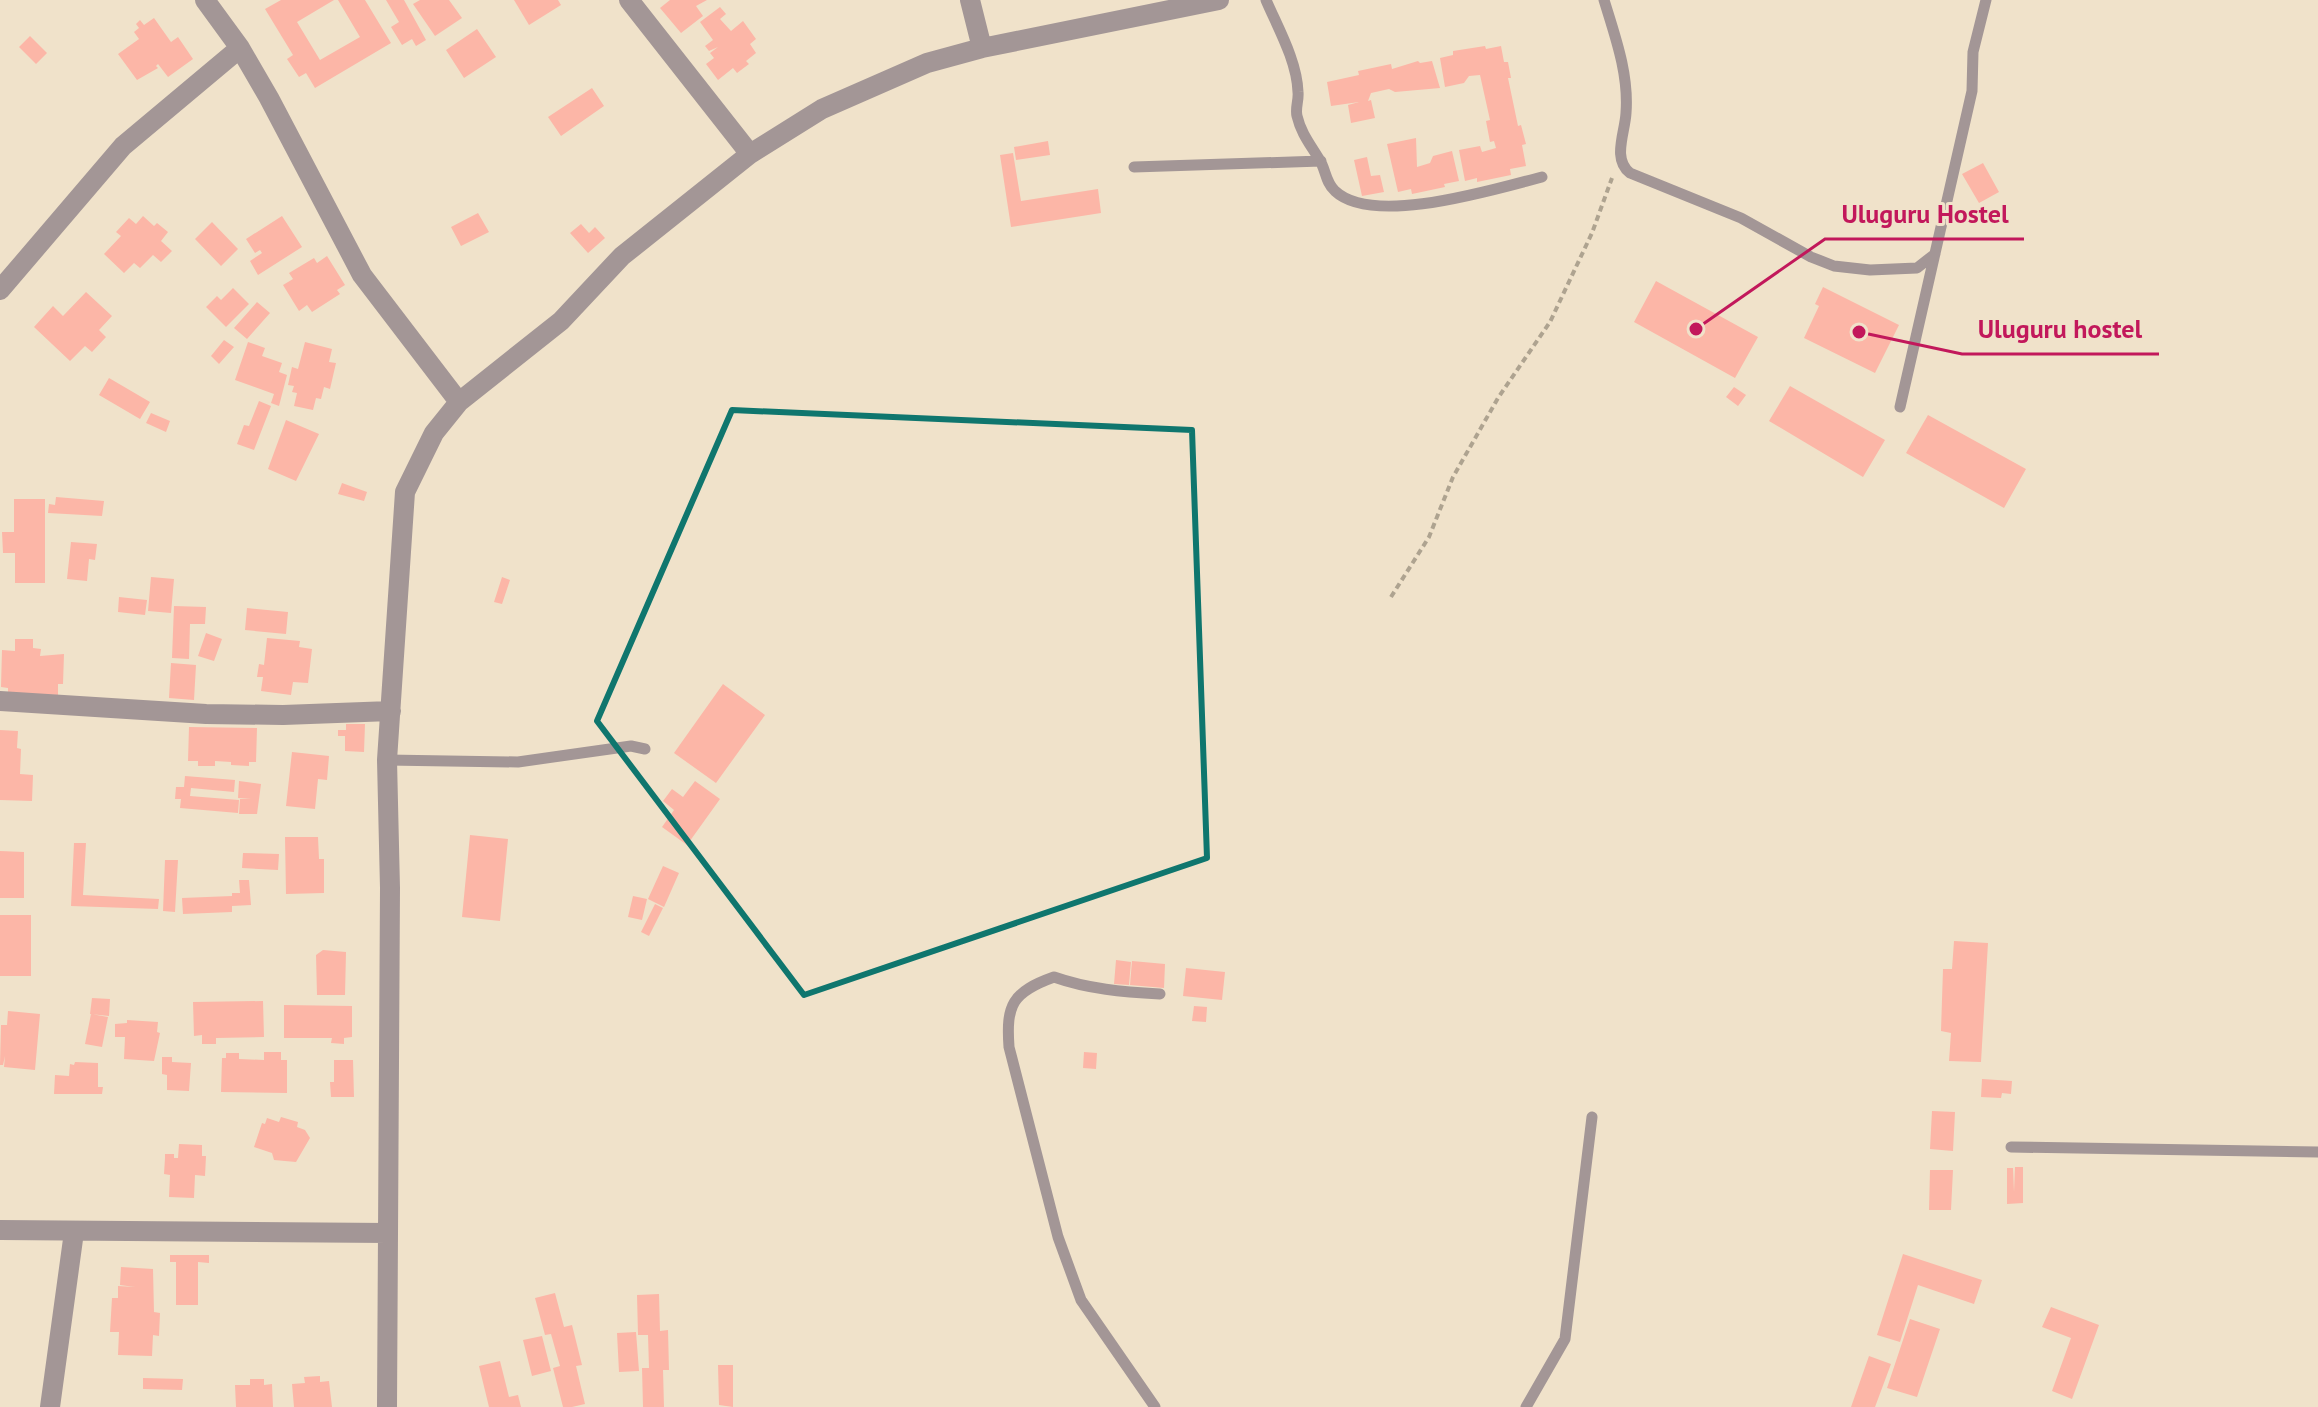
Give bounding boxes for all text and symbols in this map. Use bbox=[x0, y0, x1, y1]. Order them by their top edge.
callout: Uluguru Hostel bbox=[1825, 189, 2024, 239]
text: Uluguru Hostel bbox=[1841, 197, 2009, 230]
callout: Uluguru hostel bbox=[1962, 304, 2159, 354]
text: Uluguru hostel bbox=[1978, 312, 2143, 345]

